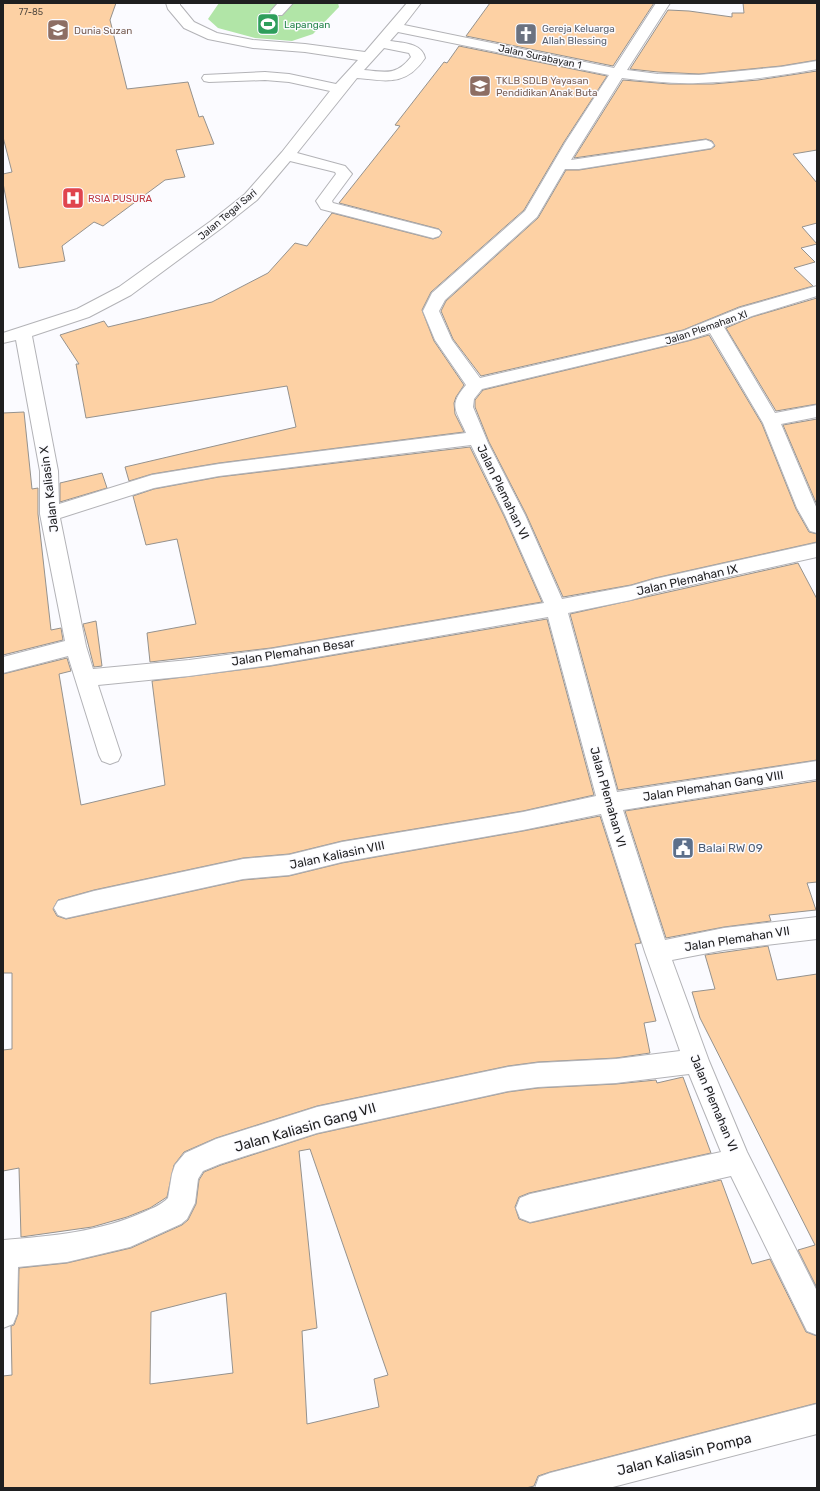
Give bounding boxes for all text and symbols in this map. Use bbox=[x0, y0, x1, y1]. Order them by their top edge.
house number: 77-85 bbox=[19, 7, 43, 17]
sports icon: Lapangan bbox=[255, 11, 281, 37]
school or university icon: Dunia Suzan bbox=[45, 17, 71, 43]
place label: Lapangan bbox=[284, 19, 330, 31]
church icon: Gereja Keluarga Allah Blessing bbox=[513, 21, 539, 47]
place label: Gereja Keluarga Allah Blessing bbox=[542, 23, 615, 47]
place label: Dunia Suzan bbox=[74, 25, 132, 37]
street label: Jalan Surabayan 1 bbox=[497, 42, 582, 72]
school or university icon: TKLB SDLB Yayasan Pendidikan Anak Buta bbox=[467, 73, 493, 99]
place label: TKLB SDLB Yayasan Pendidikan Anak Buta bbox=[496, 75, 598, 99]
hospital icon: RSIA PUSURA bbox=[60, 185, 86, 211]
street label: Jalan Tegal Sari bbox=[196, 187, 259, 243]
place label: RSIA PUSURA bbox=[88, 193, 153, 205]
street label: Jalan Plemahan XI bbox=[664, 308, 749, 348]
street label: Jalan Plemahan VI bbox=[474, 442, 532, 542]
street label: Jalan Kaliasin X bbox=[37, 445, 61, 533]
street label: Jalan Plemahan IX bbox=[635, 561, 739, 598]
street label: Jalan Plemahan Besar bbox=[230, 635, 356, 669]
street label: Jalan Plemahan VI bbox=[587, 745, 629, 849]
street label: Jalan Plemahan Gang VIII bbox=[642, 768, 784, 804]
public building icon: Balai RW 09 bbox=[670, 835, 696, 861]
street label: Jalan Kaliasin VIII bbox=[288, 838, 386, 872]
place label: Balai RW 09 bbox=[698, 841, 763, 855]
street label: Jalan Plemahan VII bbox=[683, 924, 791, 954]
street label: Jalan Plemahan VI bbox=[687, 1053, 741, 1153]
street label: Jalan Kaliasin Gang VII bbox=[232, 1099, 378, 1156]
street label: Jalan Kaliasin Pompa bbox=[615, 1430, 753, 1479]

